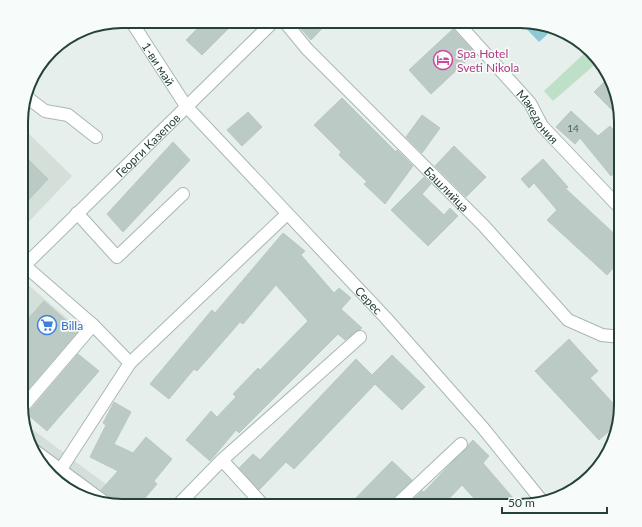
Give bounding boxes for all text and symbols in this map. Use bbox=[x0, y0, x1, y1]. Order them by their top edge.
street label: 1-ви май bbox=[139, 39, 178, 88]
place label: Spa Hotel Sveti Nikola bbox=[457, 46, 519, 75]
hotel icon: Spa Hotel Sveti Nikola bbox=[432, 49, 454, 71]
street label: Македония bbox=[514, 86, 562, 146]
street label: Георги Казепов bbox=[112, 110, 183, 180]
house number: 14 bbox=[567, 122, 579, 134]
street label: Башлийца bbox=[421, 163, 472, 214]
street label: Серес bbox=[352, 283, 386, 317]
supermarket icon: Billa bbox=[36, 314, 58, 336]
place label: Billa bbox=[61, 318, 83, 333]
scale bar bbox=[502, 489, 607, 515]
text: 50 m bbox=[508, 495, 535, 510]

